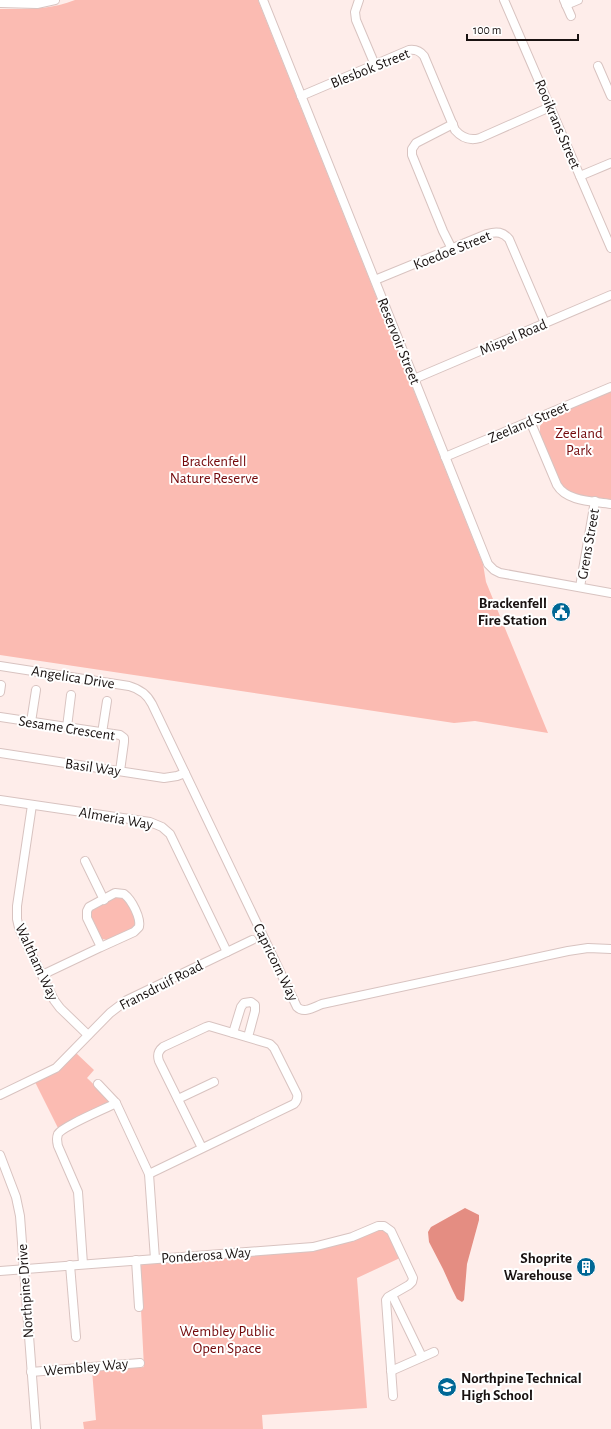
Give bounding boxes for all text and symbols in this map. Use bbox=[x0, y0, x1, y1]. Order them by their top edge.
scale bar bbox=[467, 16, 578, 42]
text: 100 m bbox=[473, 24, 501, 36]
street label: Blesbok Street bbox=[328, 46, 412, 91]
street label: Rooikrans Street bbox=[532, 77, 583, 171]
street label: Koedoe Street bbox=[411, 228, 493, 273]
street label: Reservoir Street bbox=[374, 296, 423, 387]
street label: Mispel Road bbox=[477, 316, 549, 358]
street label: Zeeland Street bbox=[486, 399, 570, 446]
park label: Zeeland Park bbox=[555, 426, 603, 458]
park label: Brackenfell Nature Reserve bbox=[170, 454, 258, 486]
street label: Grens Street bbox=[575, 507, 602, 581]
place label: Brackenfell Fire Station bbox=[478, 596, 547, 628]
public building icon: Brackenfell Fire Station bbox=[550, 601, 572, 623]
street label: Angelica Drive bbox=[30, 664, 116, 691]
street label: Sesame Crescent bbox=[18, 713, 116, 744]
street label: Basil Way bbox=[64, 756, 122, 779]
street label: Almeria Way bbox=[78, 805, 155, 832]
street label: Capricorn Way bbox=[250, 921, 301, 1004]
street label: Waltham Way bbox=[12, 922, 61, 1003]
street label: Fransdruif Road bbox=[117, 958, 206, 1013]
street label: Northpine Drive bbox=[15, 1243, 36, 1338]
street label: Ponderosa Way bbox=[161, 1245, 252, 1266]
place label: Shoprite Warehouse bbox=[504, 1251, 572, 1283]
building icon: Shoprite Warehouse bbox=[575, 1256, 597, 1278]
park label: Wembley Public Open Space bbox=[180, 1324, 275, 1356]
street label: Wembley Way bbox=[43, 1356, 129, 1379]
place label: Northpine Technical High School bbox=[461, 1371, 582, 1403]
school or university icon: Northpine Technical High School bbox=[436, 1376, 458, 1398]

